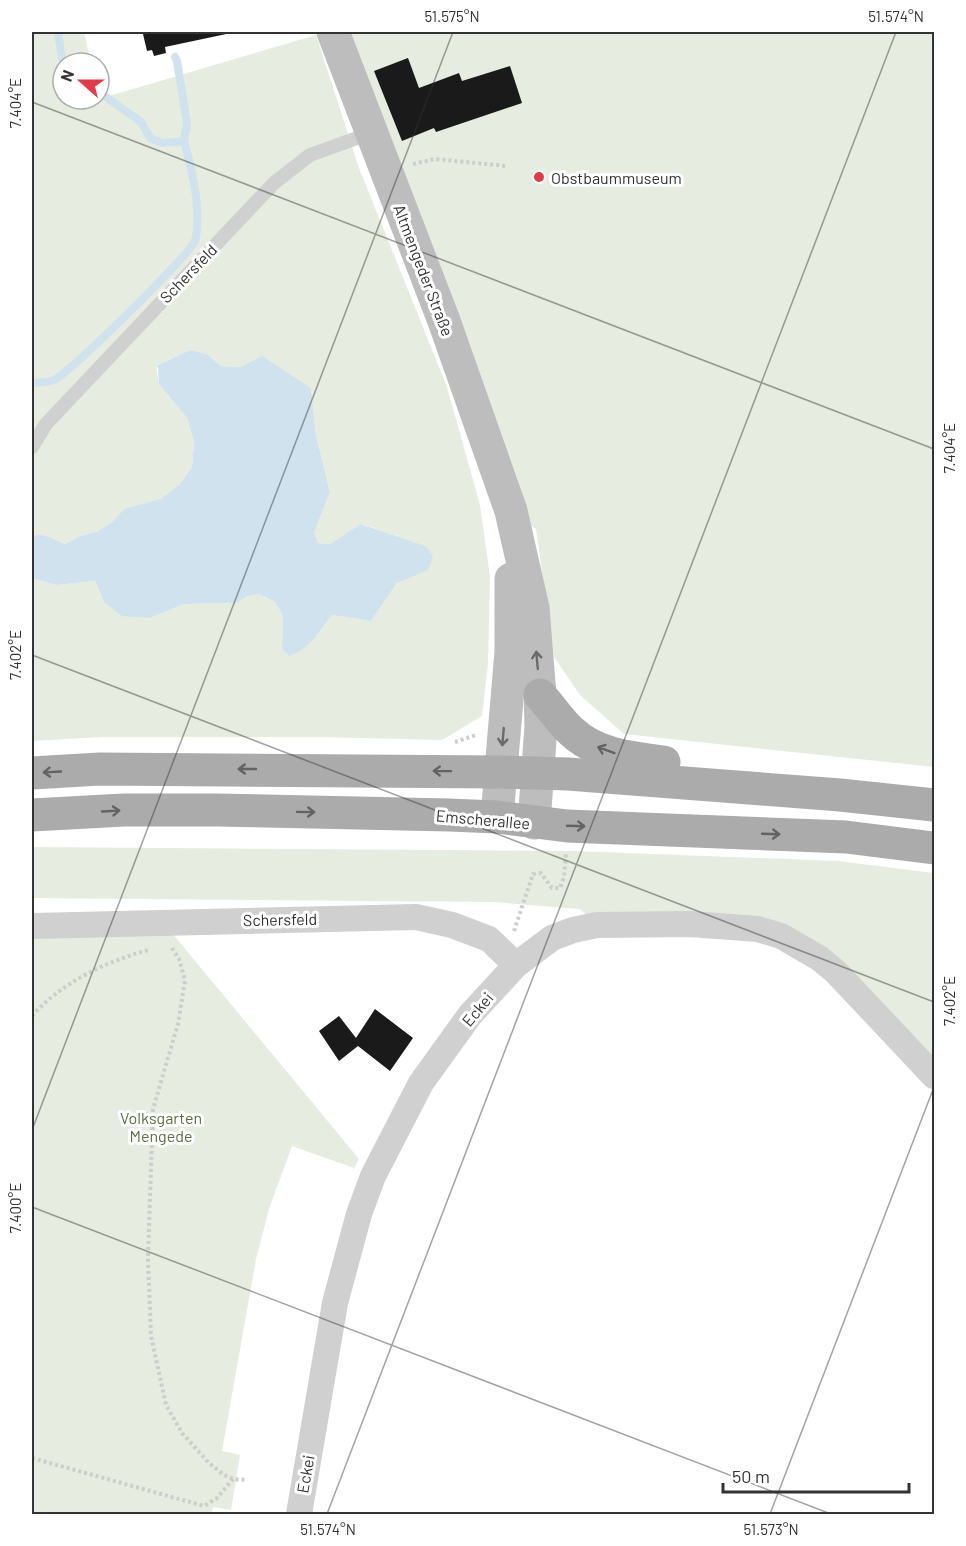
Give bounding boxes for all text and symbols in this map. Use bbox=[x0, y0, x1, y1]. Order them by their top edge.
text: 51.575°N bbox=[424, 7, 480, 25]
text: 51.574°N bbox=[868, 7, 924, 25]
north arrow bbox=[51, 51, 111, 111]
text: N bbox=[56, 67, 77, 84]
text: 7.404°E bbox=[6, 78, 24, 128]
place label: Obstbaummuseum bbox=[551, 168, 682, 187]
marker: Obstbaummuseum bbox=[532, 170, 546, 184]
street label: Altmengeder Straße bbox=[390, 202, 458, 338]
street label: Schersfeld bbox=[155, 240, 221, 306]
text: 7.404°E bbox=[940, 423, 958, 473]
text: 7.402°E bbox=[6, 630, 24, 680]
one-way arrow bbox=[532, 651, 543, 671]
one-way arrow bbox=[497, 727, 508, 747]
one-way arrow bbox=[597, 744, 616, 755]
one-way arrow bbox=[237, 763, 257, 775]
one-way arrow bbox=[432, 765, 452, 777]
one-way arrow bbox=[42, 767, 62, 778]
street label: Emscherallee bbox=[435, 805, 531, 833]
one-way arrow bbox=[100, 806, 120, 817]
one-way arrow bbox=[295, 806, 315, 818]
one-way arrow bbox=[565, 821, 585, 832]
one-way arrow bbox=[760, 829, 780, 840]
street label: Schersfeld bbox=[243, 909, 317, 929]
text: 7.402°E bbox=[940, 976, 958, 1026]
street label: Eckei bbox=[457, 988, 497, 1030]
park label: Volksgarten Mengede bbox=[120, 1108, 202, 1145]
text: 7.400°E bbox=[6, 1183, 24, 1233]
street label: Eckei bbox=[292, 1453, 318, 1495]
scale bar bbox=[723, 1456, 909, 1494]
text: 50 m bbox=[732, 1465, 770, 1487]
text: 51.574°N bbox=[300, 1520, 356, 1538]
text: 51.573°N bbox=[743, 1520, 799, 1538]

